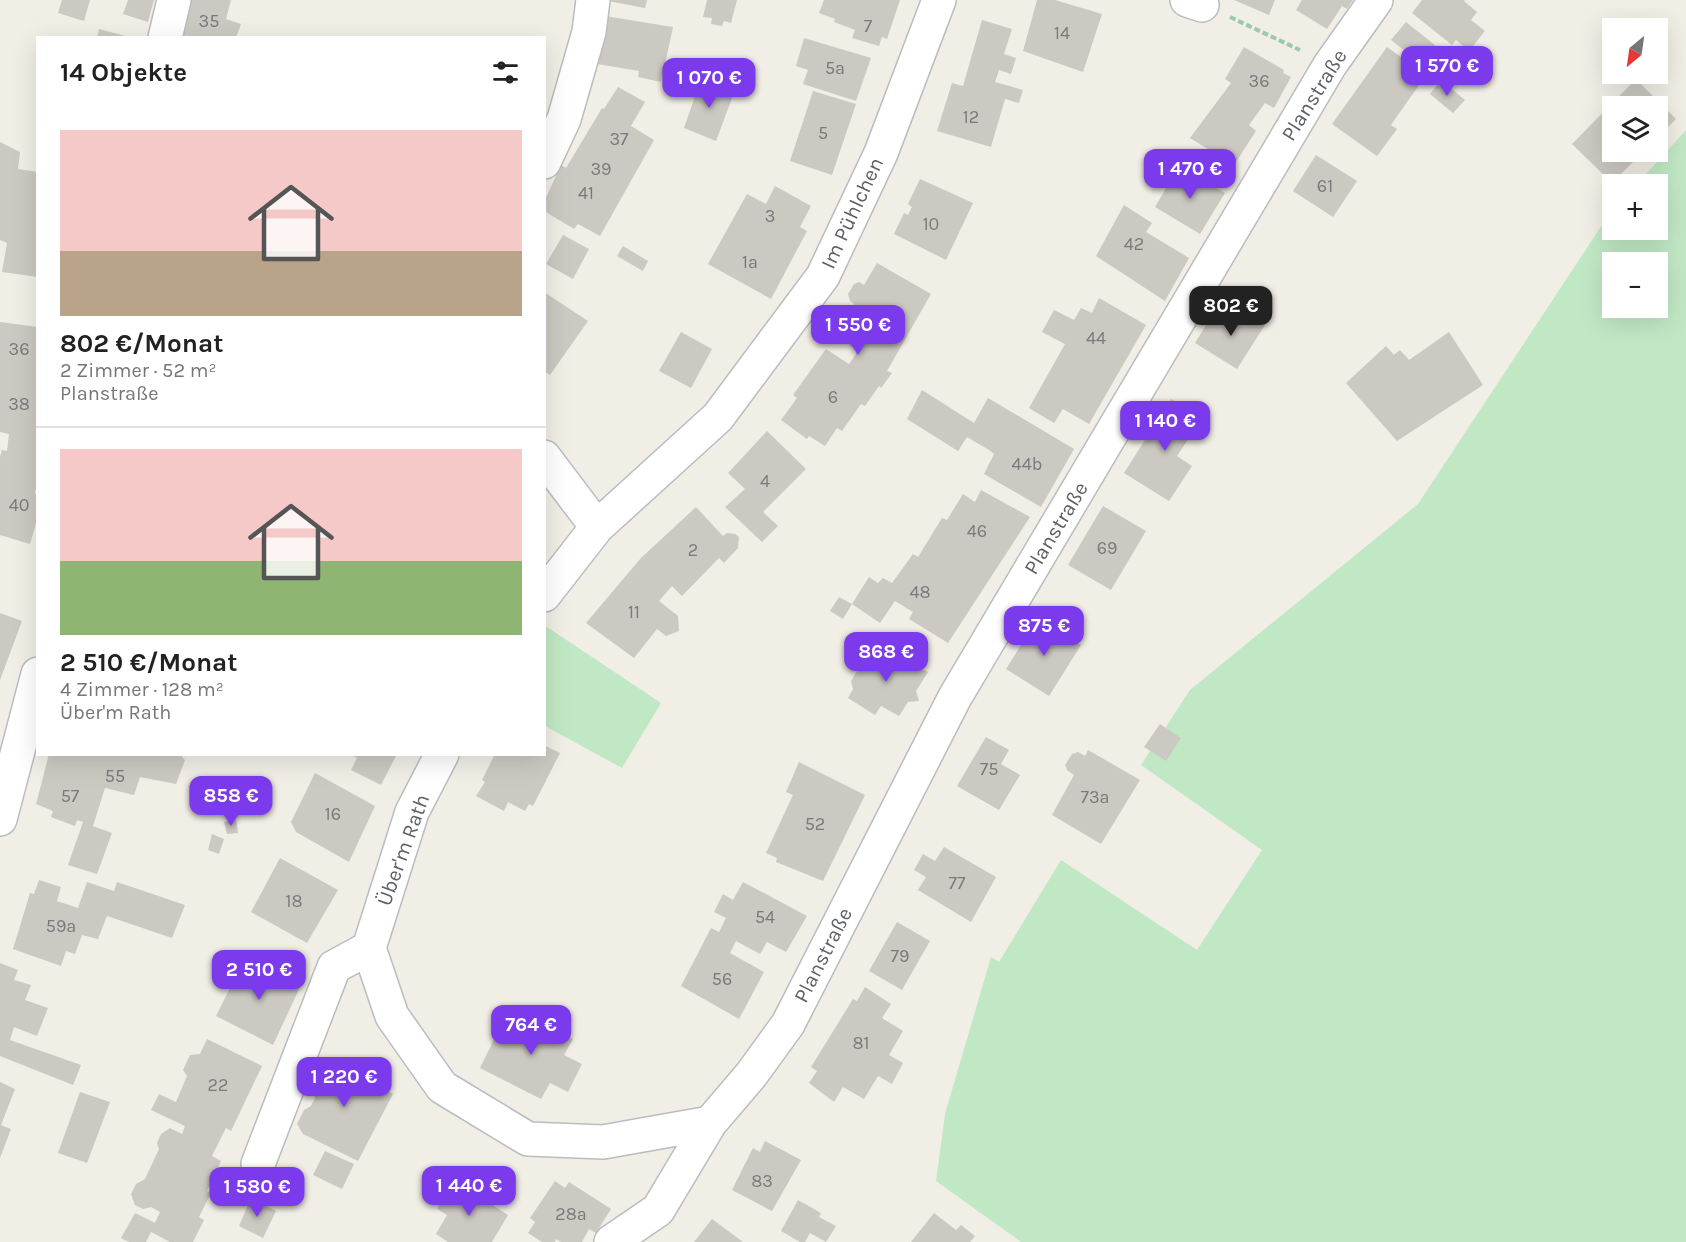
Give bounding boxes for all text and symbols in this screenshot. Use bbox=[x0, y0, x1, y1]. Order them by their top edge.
house number: 35 bbox=[199, 10, 219, 32]
house number: 7 bbox=[864, 15, 873, 37]
north arrow bbox=[1602, 18, 1668, 84]
map controls bbox=[1602, 18, 1668, 318]
house number: 14 bbox=[1054, 22, 1070, 44]
street label: Planstraße bbox=[1276, 45, 1352, 145]
pin: 1 570 € bbox=[1392, 46, 1502, 97]
text: 1 570 € bbox=[1415, 54, 1479, 77]
icon: filters bbox=[489, 56, 522, 89]
text: 14 Objekte bbox=[60, 57, 187, 88]
house number: 5a bbox=[825, 57, 845, 79]
pin: 1 070 € bbox=[654, 58, 764, 109]
text: 1 070 € bbox=[676, 66, 742, 89]
house number: 36 bbox=[1249, 70, 1269, 92]
button: layers bbox=[1602, 96, 1668, 162]
house number: 12 bbox=[963, 106, 979, 128]
house number: 5 bbox=[818, 122, 828, 144]
house number: 37 bbox=[609, 128, 629, 150]
pin: 1 470 € bbox=[1135, 149, 1245, 200]
street label: Im Pühlchen bbox=[816, 153, 888, 273]
text: 1 470 € bbox=[1158, 157, 1222, 180]
house number: 39 bbox=[590, 158, 612, 180]
icon: home bbox=[237, 169, 345, 277]
button: + bbox=[1602, 174, 1668, 240]
house number: 61 bbox=[1317, 175, 1333, 197]
house number: 41 bbox=[578, 182, 594, 204]
house number: 3 bbox=[765, 205, 775, 227]
house number: 10 bbox=[923, 213, 939, 235]
house number: 42 bbox=[1124, 233, 1144, 255]
house number: 1a bbox=[742, 251, 758, 273]
button: − bbox=[1602, 252, 1668, 318]
pin: 802 € bbox=[1189, 286, 1273, 337]
text: 802 € bbox=[1203, 294, 1259, 317]
pin: 1 550 € bbox=[803, 305, 913, 356]
text: 1 550 € bbox=[825, 313, 891, 336]
house number: 44 bbox=[1086, 327, 1106, 349]
text: 802 €/Monat bbox=[60, 328, 223, 359]
house number: 36 bbox=[9, 338, 29, 360]
text: 2 Zimmer · 52 m² bbox=[60, 359, 216, 382]
text: Planstraße bbox=[60, 382, 159, 405]
house number: 6 bbox=[828, 386, 838, 408]
house number: 38 bbox=[8, 393, 30, 415]
pin: 1 140 € bbox=[1110, 401, 1220, 452]
text: 1 140 € bbox=[1134, 409, 1196, 432]
house number: 44b bbox=[1012, 453, 1042, 475]
house number: 4 bbox=[760, 470, 770, 492]
street label: Planstraße bbox=[1019, 477, 1093, 579]
icon: home bbox=[237, 488, 345, 596]
house number: 40 bbox=[9, 494, 29, 516]
house number: 46 bbox=[967, 520, 987, 542]
house number: 69 bbox=[1097, 537, 1117, 559]
house number: 2 bbox=[688, 539, 698, 561]
house number: 48 bbox=[909, 581, 931, 603]
house number: 11 bbox=[628, 601, 640, 623]
pin: 875 € bbox=[1002, 606, 1086, 657]
text: 875 € bbox=[1018, 614, 1070, 637]
pin: 868 € bbox=[844, 632, 928, 683]
text: 868 € bbox=[858, 640, 914, 663]
text: 2 510 €/Monat bbox=[60, 647, 238, 678]
text: 4 Zimmer · 128 m² bbox=[60, 678, 224, 701]
text: Über'm Rath bbox=[60, 701, 171, 724]
house number: 75 bbox=[980, 758, 998, 780]
house number: 55 bbox=[105, 765, 125, 787]
pin: 858 € bbox=[189, 776, 273, 827]
text: 858 € bbox=[203, 784, 259, 807]
house number: 57 bbox=[61, 785, 80, 807]
house number: 73a bbox=[1081, 786, 1110, 808]
street label: Über'm Rath bbox=[372, 791, 434, 909]
house number: 16 bbox=[325, 803, 341, 825]
house number: 52 bbox=[805, 813, 825, 835]
house number: 77 bbox=[949, 872, 966, 894]
house number: 18 bbox=[285, 890, 303, 912]
street label: Planstraße bbox=[789, 903, 857, 1007]
house number: 54 bbox=[755, 906, 775, 928]
house number: 59a bbox=[46, 915, 76, 937]
house number: 79 bbox=[891, 945, 909, 967]
pin: 2 510 € bbox=[204, 950, 314, 1001]
text: 2 510 € bbox=[226, 958, 292, 981]
house number: 56 bbox=[712, 968, 732, 990]
pin: 764 € bbox=[489, 1005, 573, 1056]
text: 764 € bbox=[505, 1013, 557, 1036]
house number: 81 bbox=[852, 1032, 870, 1054]
pin: 1 220 € bbox=[289, 1057, 399, 1108]
text: 1 220 € bbox=[311, 1065, 377, 1088]
house number: 22 bbox=[208, 1074, 228, 1096]
pin: 1 440 € bbox=[414, 1166, 524, 1217]
pin: 1 580 € bbox=[202, 1167, 312, 1218]
house number: 83 bbox=[751, 1170, 773, 1192]
text: 1 440 € bbox=[436, 1174, 502, 1197]
text: 1 580 € bbox=[223, 1175, 291, 1198]
house number: 28a bbox=[555, 1203, 587, 1225]

